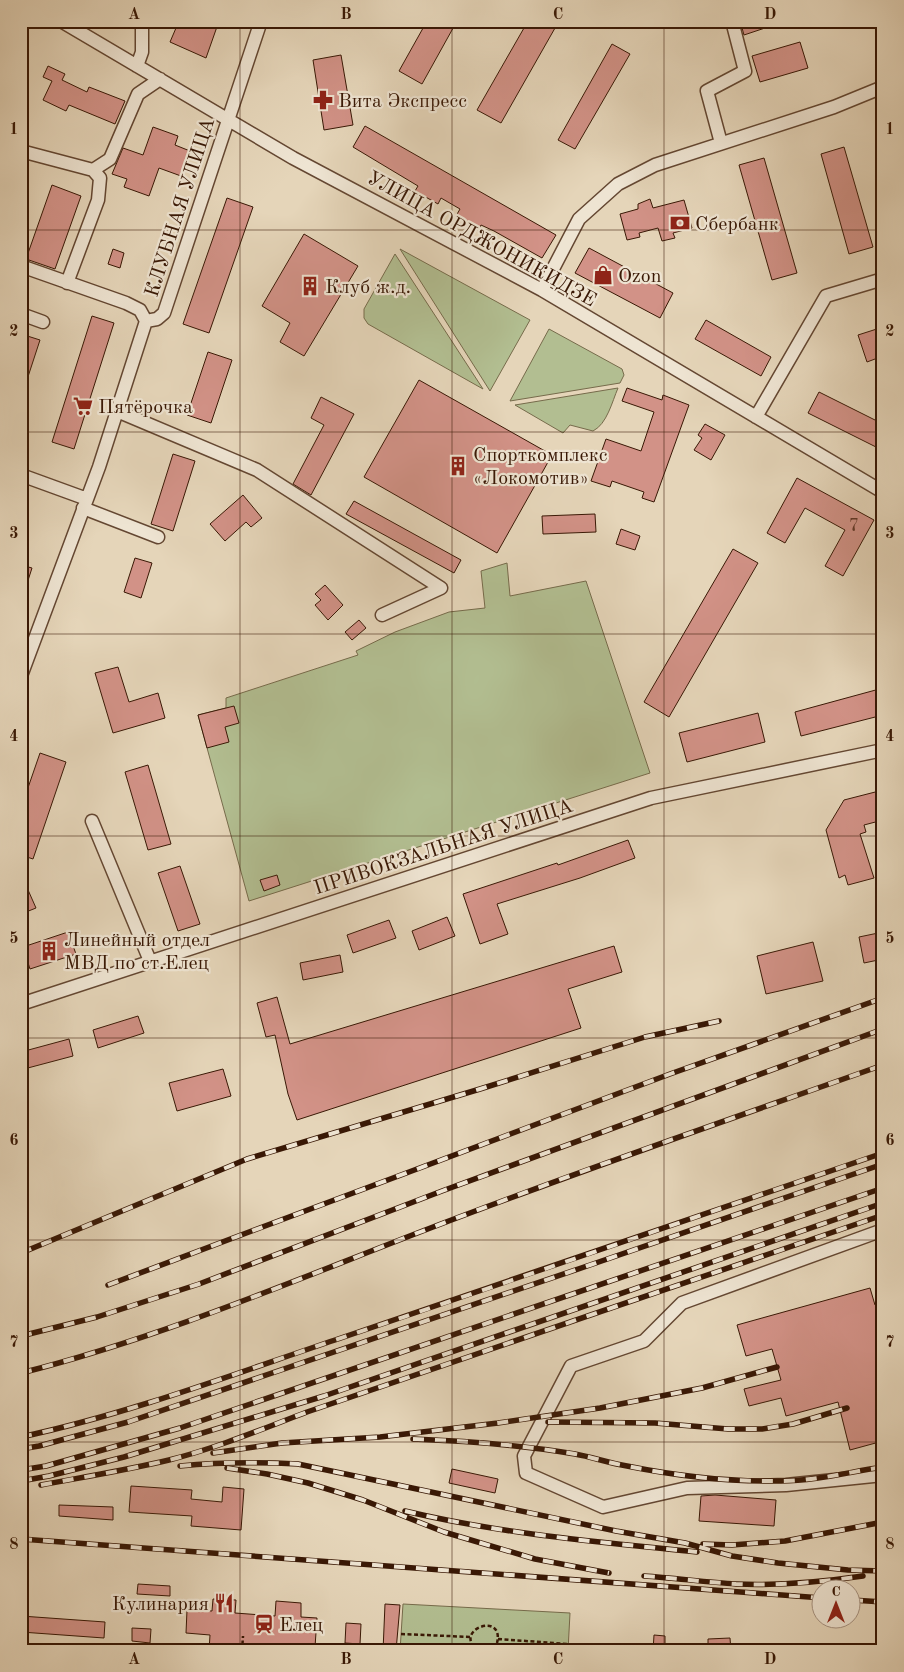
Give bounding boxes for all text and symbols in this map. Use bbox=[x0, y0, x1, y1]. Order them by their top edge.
text: A bbox=[128, 7, 140, 23]
text: B bbox=[340, 7, 352, 23]
text: C bbox=[553, 7, 563, 23]
text: D bbox=[764, 7, 776, 23]
pharmacy icon: Вита Экспресс bbox=[312, 89, 334, 111]
place label: Вита Экспресс bbox=[338, 92, 467, 112]
street label: КЛУБНАЯ УЛИЦА bbox=[142, 115, 219, 300]
text: 1 bbox=[9, 122, 19, 138]
text: 1 bbox=[885, 122, 895, 138]
street label: УЛИЦА ОРДЖОНИКИДЗЕ bbox=[363, 168, 599, 311]
bank icon: Сбербанк bbox=[669, 212, 691, 234]
place label: Сбербанк bbox=[695, 215, 779, 235]
shop icon: Ozon bbox=[592, 264, 614, 286]
place label: Ozon bbox=[618, 267, 662, 287]
building icon: Клуб ж.д. bbox=[299, 275, 321, 297]
place label: Клуб ж.д. bbox=[325, 278, 411, 298]
text: 2 bbox=[9, 324, 19, 340]
text: 2 bbox=[885, 324, 895, 340]
supermarket icon: Пятёрочка bbox=[72, 395, 94, 417]
place label: Пятёрочка bbox=[98, 398, 193, 418]
place label: Спорткомплекс «Локомотив» bbox=[473, 446, 608, 489]
building icon: Спорткомплекс «Локомотив» bbox=[447, 455, 469, 477]
house number: 7 bbox=[849, 517, 859, 535]
text: 3 bbox=[9, 526, 19, 542]
text: 3 bbox=[885, 526, 895, 542]
text: 4 bbox=[9, 729, 19, 745]
text: 4 bbox=[885, 729, 895, 745]
street label: ПРИВОКЗАЛЬНАЯ УЛИЦА bbox=[312, 797, 576, 899]
text: 5 bbox=[9, 931, 19, 947]
place label: Линейный отдел МВД по ст.Елец bbox=[64, 931, 210, 974]
text: 5 bbox=[885, 931, 895, 947]
building icon: Линейный отдел МВД по ст.Елец bbox=[38, 940, 60, 962]
text: 6 bbox=[9, 1133, 19, 1149]
text: 6 bbox=[885, 1133, 895, 1149]
text: 7 bbox=[9, 1335, 19, 1351]
text: 7 bbox=[885, 1335, 895, 1351]
text: 8 bbox=[9, 1537, 19, 1553]
text: 8 bbox=[885, 1537, 895, 1553]
north arrow bbox=[812, 1580, 862, 1630]
text: С bbox=[831, 1585, 841, 1599]
restaurant icon: Кулинария bbox=[213, 1592, 235, 1614]
place label: Кулинария bbox=[112, 1595, 209, 1615]
station icon: Елец bbox=[253, 1613, 275, 1635]
place label: Елец bbox=[279, 1616, 323, 1636]
text: A bbox=[128, 1652, 140, 1668]
text: B bbox=[340, 1652, 352, 1668]
text: C bbox=[553, 1652, 563, 1668]
text: D bbox=[764, 1652, 776, 1668]

